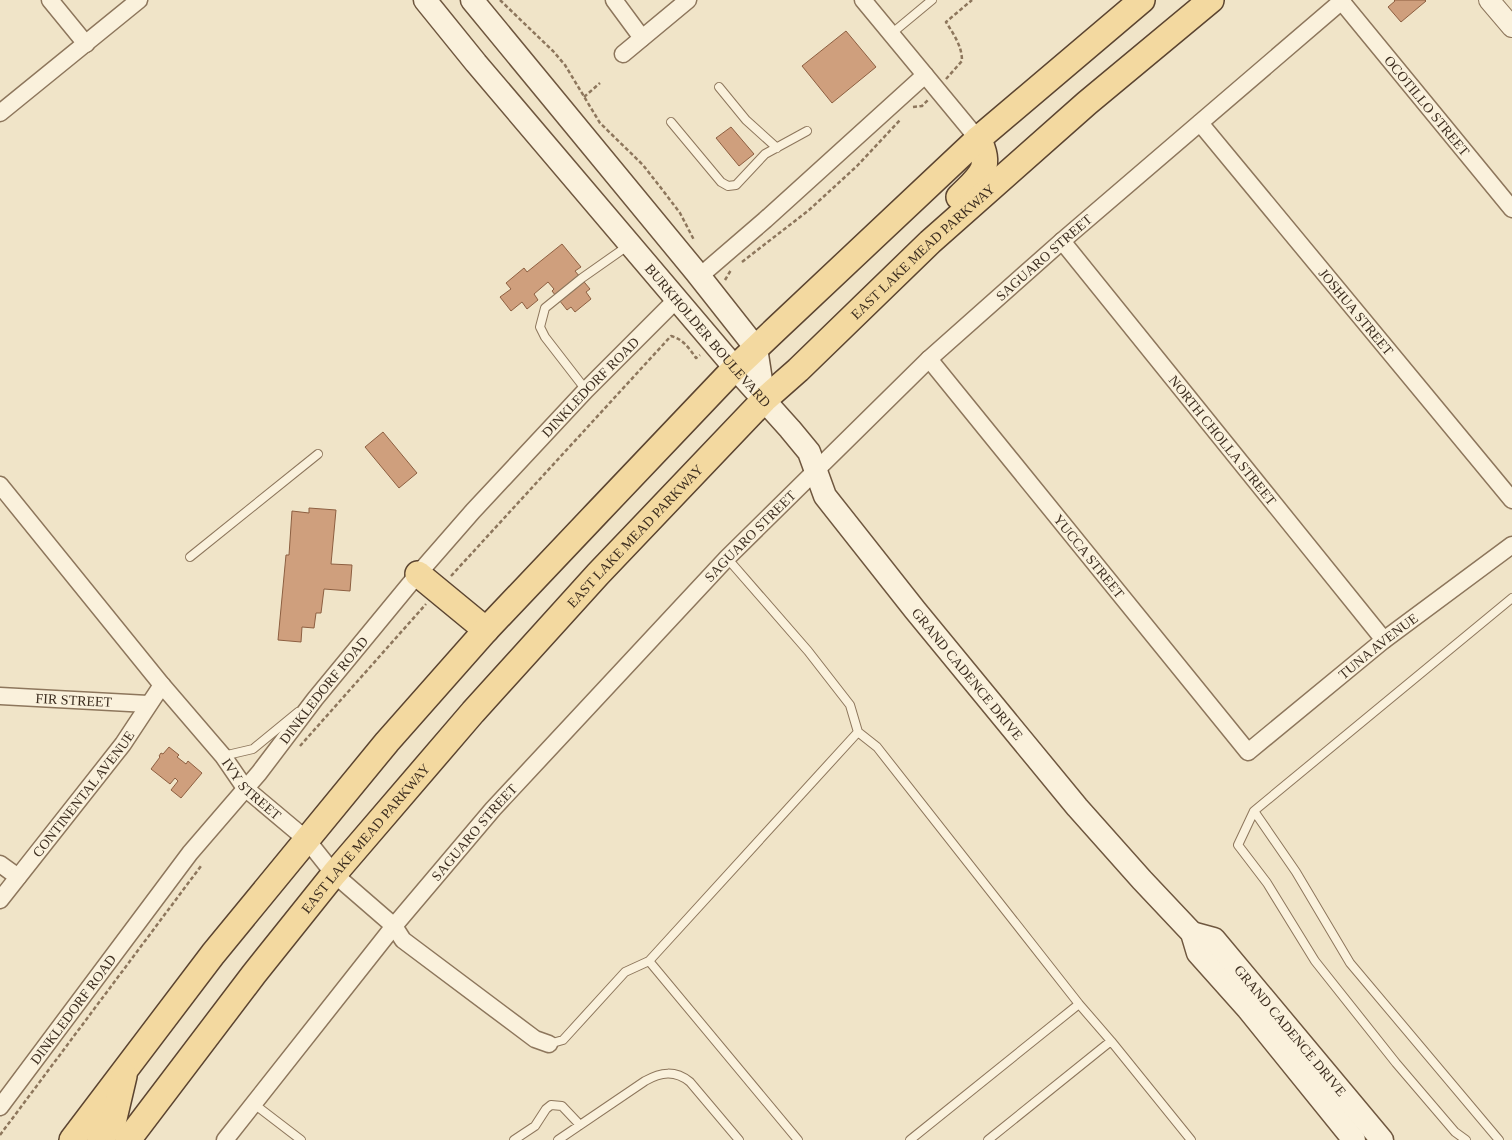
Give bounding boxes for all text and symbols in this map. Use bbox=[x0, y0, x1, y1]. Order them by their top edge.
street label: OCOTILLO STREET bbox=[1382, 53, 1473, 159]
street label: EAST LAKE MEAD PARKWAY bbox=[848, 181, 998, 322]
street label: SAGUARO STREET bbox=[993, 211, 1095, 304]
street label: BURKHOLDER BOULEVARD bbox=[642, 261, 774, 410]
street label: JOSHUA STREET bbox=[1316, 265, 1397, 358]
street label: DINKLEDORF ROAD bbox=[539, 334, 642, 440]
street label: NORTH CHOLLA STREET bbox=[1166, 373, 1280, 508]
street label: EAST LAKE MEAD PARKWAY bbox=[564, 462, 706, 611]
street label: SAGUARO STREET bbox=[701, 487, 799, 585]
street label: YUCCA STREET bbox=[1051, 511, 1128, 601]
street label: GRAND CADENCE DRIVE bbox=[909, 605, 1026, 743]
street label: TUNA AVENUE bbox=[1335, 610, 1421, 682]
street label: DINKLEDORF ROAD bbox=[276, 633, 371, 747]
street label: FIR STREET bbox=[35, 690, 113, 710]
street label: CONTINENTAL AVENUE bbox=[29, 728, 137, 860]
street label: IVY STREET bbox=[219, 755, 284, 823]
street label: EAST LAKE MEAD PARKWAY bbox=[298, 761, 433, 916]
street label: SAGUARO STREET bbox=[428, 781, 520, 884]
street label: DINKLEDORF ROAD bbox=[27, 952, 119, 1067]
street label: GRAND CADENCE DRIVE bbox=[1232, 962, 1349, 1099]

